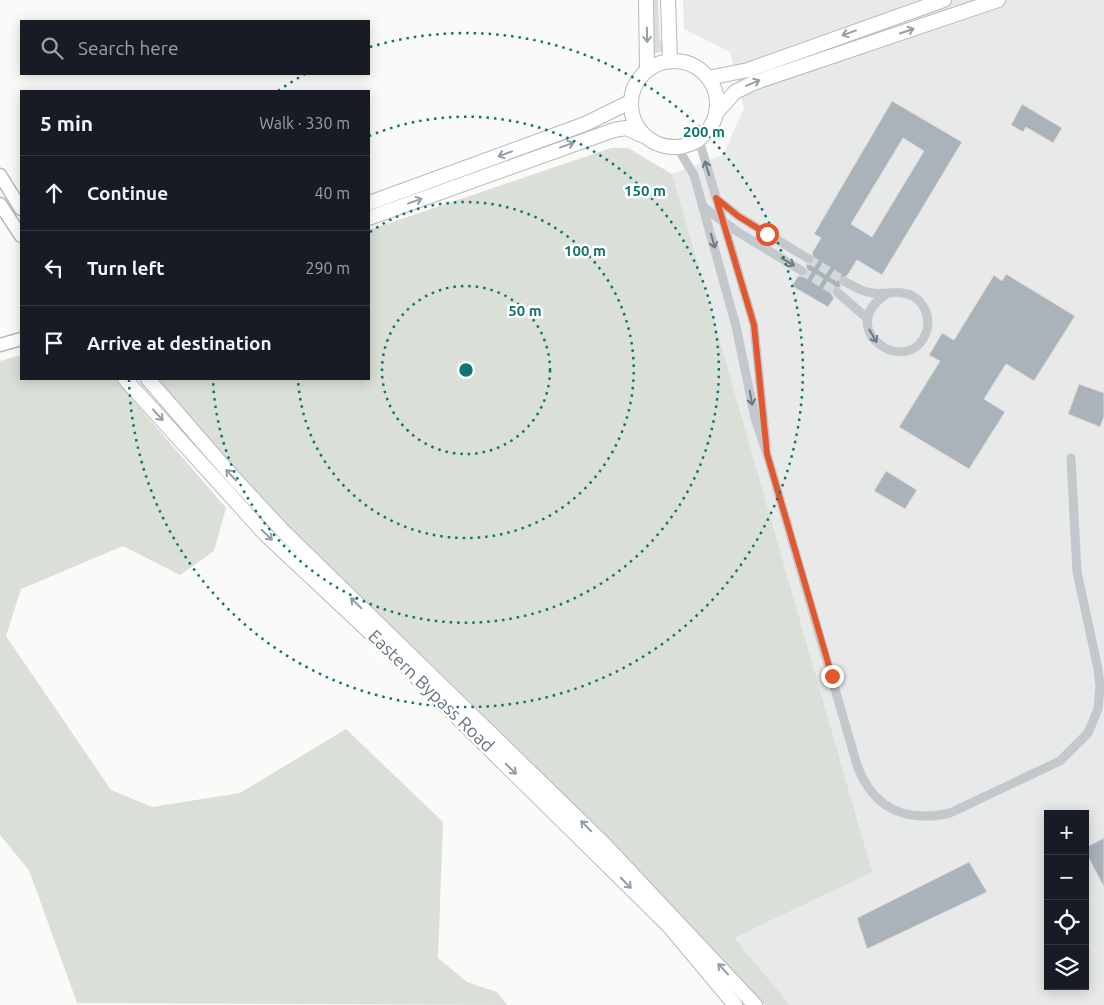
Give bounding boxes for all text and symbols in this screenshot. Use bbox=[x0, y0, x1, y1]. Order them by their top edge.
search box bbox=[20, 20, 370, 75]
one-way arrow bbox=[642, 26, 652, 43]
one-way arrow bbox=[898, 26, 914, 35]
one-way arrow bbox=[841, 29, 857, 38]
icon: search bbox=[38, 34, 66, 62]
text: Search here bbox=[78, 37, 178, 59]
one-way arrow bbox=[745, 78, 760, 88]
text: 5 min bbox=[40, 111, 93, 135]
text: Walk · 330 m bbox=[259, 114, 350, 132]
text: 200 m bbox=[683, 123, 725, 140]
one-way arrow bbox=[559, 140, 574, 149]
one-way arrow bbox=[498, 150, 513, 159]
one-way arrow bbox=[701, 161, 711, 177]
icon: ahead bbox=[40, 179, 68, 207]
text: Continue bbox=[87, 182, 168, 204]
text: 150 m bbox=[624, 182, 666, 199]
text: 40 m bbox=[314, 184, 350, 202]
one-way arrow bbox=[406, 196, 422, 205]
route start bbox=[756, 223, 779, 246]
one-way arrow bbox=[708, 232, 718, 248]
text: 100 m bbox=[564, 242, 606, 259]
icon: left bbox=[40, 254, 68, 282]
text: Turn left bbox=[87, 257, 165, 279]
one-way arrow bbox=[780, 258, 794, 268]
text: 290 m bbox=[305, 259, 350, 277]
text: 50 m bbox=[508, 302, 542, 319]
one-way arrow bbox=[868, 328, 878, 342]
icon: arrive bbox=[40, 329, 68, 357]
text: Arrive at destination bbox=[87, 332, 272, 354]
centre of rings bbox=[457, 361, 475, 379]
one-way arrow bbox=[747, 390, 757, 406]
one-way arrow bbox=[152, 408, 164, 421]
one-way arrow bbox=[225, 468, 237, 481]
one-way arrow bbox=[261, 529, 274, 541]
one-way arrow bbox=[351, 598, 363, 610]
street label: Eastern Bypass Road bbox=[365, 625, 499, 755]
route end bbox=[821, 665, 844, 688]
one-way arrow bbox=[504, 763, 517, 775]
map controls bbox=[1044, 810, 1089, 990]
button: + bbox=[1044, 810, 1089, 855]
one-way arrow bbox=[580, 820, 592, 833]
button: − bbox=[1044, 855, 1089, 900]
one-way arrow bbox=[620, 877, 633, 889]
button: locate bbox=[1044, 900, 1089, 945]
button: layers bbox=[1044, 945, 1089, 990]
one-way arrow bbox=[717, 962, 729, 975]

